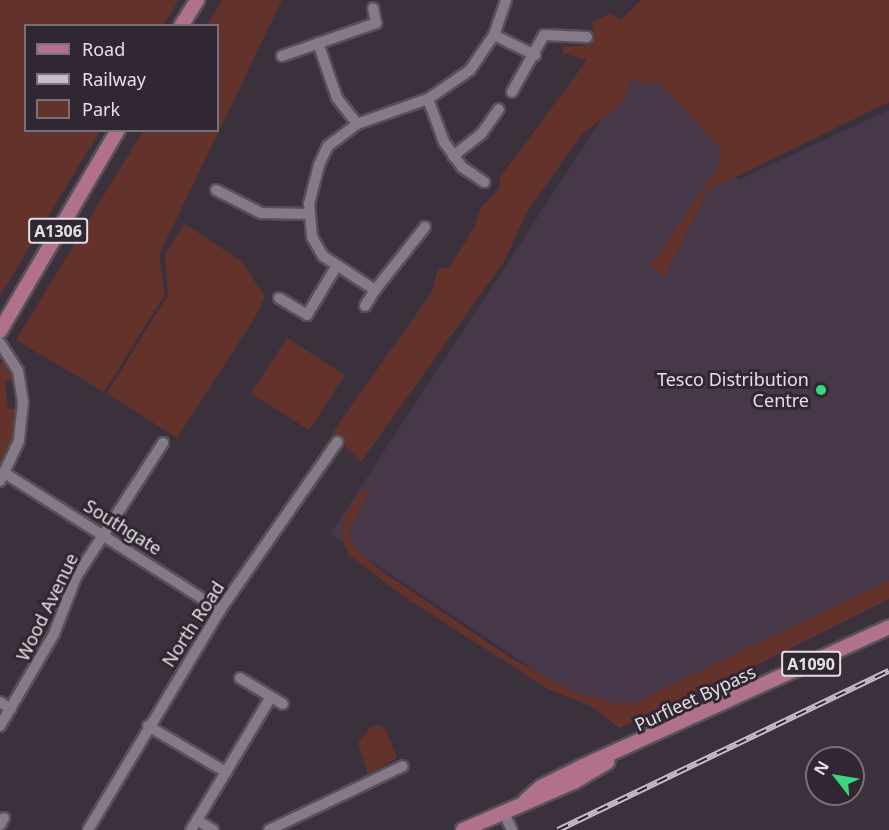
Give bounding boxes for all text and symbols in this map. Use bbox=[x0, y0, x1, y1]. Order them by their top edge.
legend bbox=[24, 24, 219, 132]
text: Road bbox=[82, 37, 125, 61]
text: Railway bbox=[82, 67, 146, 91]
text: Park bbox=[82, 97, 120, 121]
road number: A1306 bbox=[28, 218, 88, 244]
place label: Tesco Distribution Centre bbox=[657, 369, 809, 412]
marker: Tesco Distribution Centre bbox=[814, 383, 828, 397]
street label: Southgate bbox=[80, 495, 166, 559]
street label: Wood Avenue bbox=[12, 550, 82, 664]
street label: North Road bbox=[157, 577, 229, 671]
road number: A1090 bbox=[781, 651, 841, 677]
street label: Purfleet Bypass bbox=[631, 661, 759, 735]
north arrow bbox=[805, 746, 865, 806]
text: N bbox=[809, 757, 834, 779]

